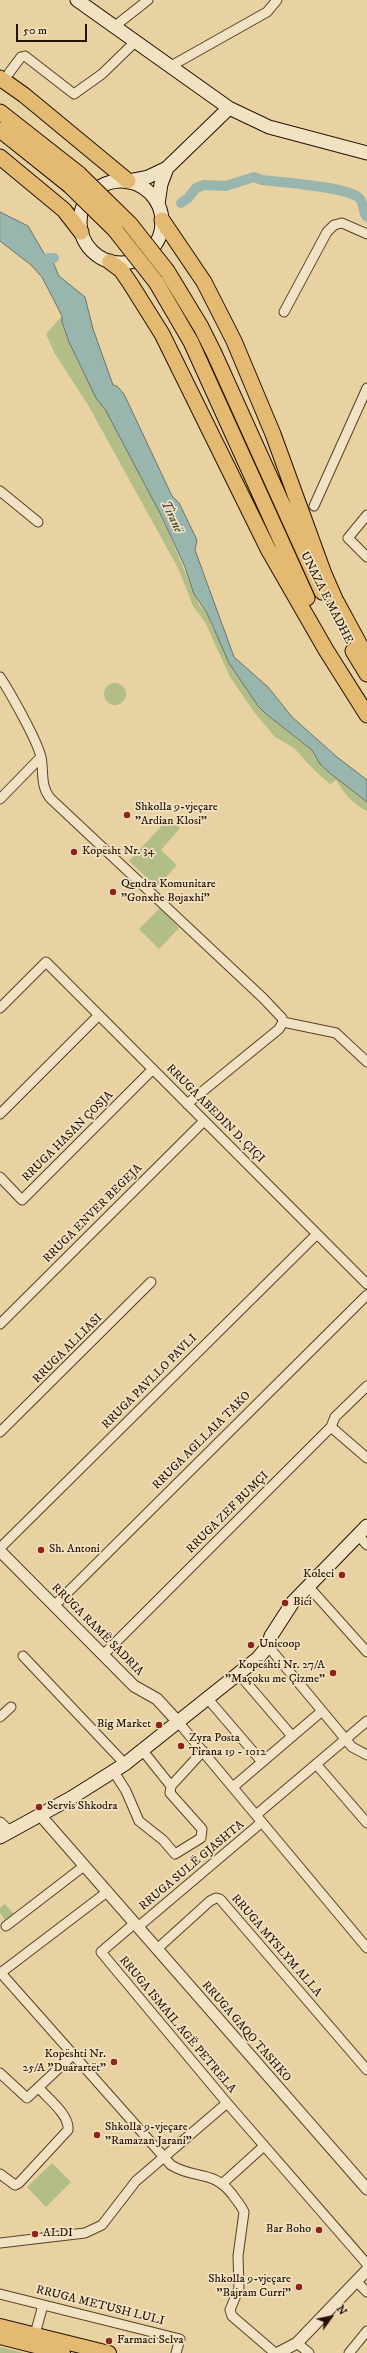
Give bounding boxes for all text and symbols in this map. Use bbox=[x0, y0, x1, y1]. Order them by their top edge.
scale bar bbox=[18, 16, 89, 42]
text: 50 m bbox=[23, 23, 47, 38]
water label: Tiranë bbox=[157, 498, 185, 536]
street label: UNAZA E MADHE bbox=[297, 550, 355, 646]
place label: Shkolla 9-vjeçare "Ardian Klosi" bbox=[135, 801, 218, 829]
marker: Shkolla 9-vjeçare "Ardian Klosi" bbox=[122, 810, 132, 820]
place label: Kopësht Nr. 34 bbox=[82, 845, 154, 859]
marker: Kopësht Nr. 34 bbox=[69, 847, 79, 857]
place label: Qendra Komunitare "Gonxhe Bojaxhi" bbox=[121, 878, 216, 906]
marker: Qendra Komunitare "Gonxhe Bojaxhi" bbox=[108, 887, 118, 897]
street label: RRUGA ABEDIN D. ÇIÇI bbox=[163, 1062, 267, 1166]
street label: RRUGA HASAN ÇOSJA bbox=[20, 1089, 116, 1185]
street label: RRUGA ENVER BEGEJA bbox=[41, 1162, 145, 1266]
street label: RRUGA ALLIASI bbox=[30, 1311, 106, 1387]
street label: RRUGA PAVLLO PAVLI bbox=[99, 1331, 201, 1433]
street label: RRUGA AGLLAIA TAKO bbox=[150, 1389, 254, 1493]
street label: RRUGA ZEF BUMÇI bbox=[184, 1469, 272, 1557]
place label: Sh. Antoni bbox=[49, 1543, 100, 1557]
marker: Sh. Antoni bbox=[36, 1545, 46, 1555]
place label: Koleci bbox=[303, 1568, 334, 1582]
marker: Koleci bbox=[337, 1570, 347, 1580]
street label: RRUGA RAMË SADRIA bbox=[48, 1581, 146, 1679]
place label: Bici bbox=[293, 1596, 312, 1610]
marker: Bici bbox=[280, 1598, 290, 1608]
place label: Unicoop bbox=[259, 1638, 300, 1652]
marker: Unicoop bbox=[246, 1640, 256, 1650]
place label: Kopështi Nr. 27/A "Maçoku me Çizme" bbox=[225, 1659, 325, 1687]
marker: Kopështi Nr. 27/A "Maçoku me Çizme" bbox=[328, 1668, 338, 1678]
place label: Big Market bbox=[97, 1718, 151, 1732]
marker: Big Market bbox=[154, 1720, 164, 1730]
place label: Zyra Posta Tirana 19 - 1012 bbox=[189, 1732, 266, 1760]
marker: Zyra Posta Tirana 19 - 1012 bbox=[176, 1741, 186, 1751]
place label: Servis Shkodra bbox=[47, 1800, 118, 1814]
marker: Servis Shkodra bbox=[34, 1802, 44, 1812]
street label: RRUGA SULË GJASHTA bbox=[137, 1818, 247, 1914]
street label: RRUGA MYSLYM ALLA bbox=[228, 1892, 324, 2000]
street label: RRUGA ISMAIL AGË PETRELA bbox=[116, 1954, 238, 2096]
street label: RRUGA GAQO TASHKO bbox=[198, 1979, 294, 2085]
place label: Kopështi Nr. 25/A "Duarartët" bbox=[23, 2048, 106, 2076]
marker: Kopështi Nr. 25/A "Duarartët" bbox=[109, 2057, 119, 2067]
place label: Shkolla 9-vjeçare "Ramazan Jarani" bbox=[105, 2121, 192, 2149]
marker: Shkolla 9-vjeçare "Ramazan Jarani" bbox=[92, 2130, 102, 2140]
place label: Bar Boho bbox=[266, 2223, 311, 2237]
marker: Bar Boho bbox=[314, 2225, 324, 2235]
place label: ALDI bbox=[43, 2227, 73, 2241]
marker: ALDI bbox=[30, 2229, 40, 2239]
place label: Shkolla 9-vjeçare "Bajram Curri" bbox=[208, 2273, 291, 2301]
marker: Shkolla 9-vjeçare "Bajram Curri" bbox=[294, 2282, 304, 2292]
street label: RRUGA METUSH LULI bbox=[34, 2283, 166, 2329]
north arrow bbox=[311, 2297, 351, 2337]
text: N bbox=[333, 2303, 349, 2318]
place label: Farmaci Selva bbox=[117, 2334, 184, 2348]
marker: Farmaci Selva bbox=[104, 2336, 114, 2346]

